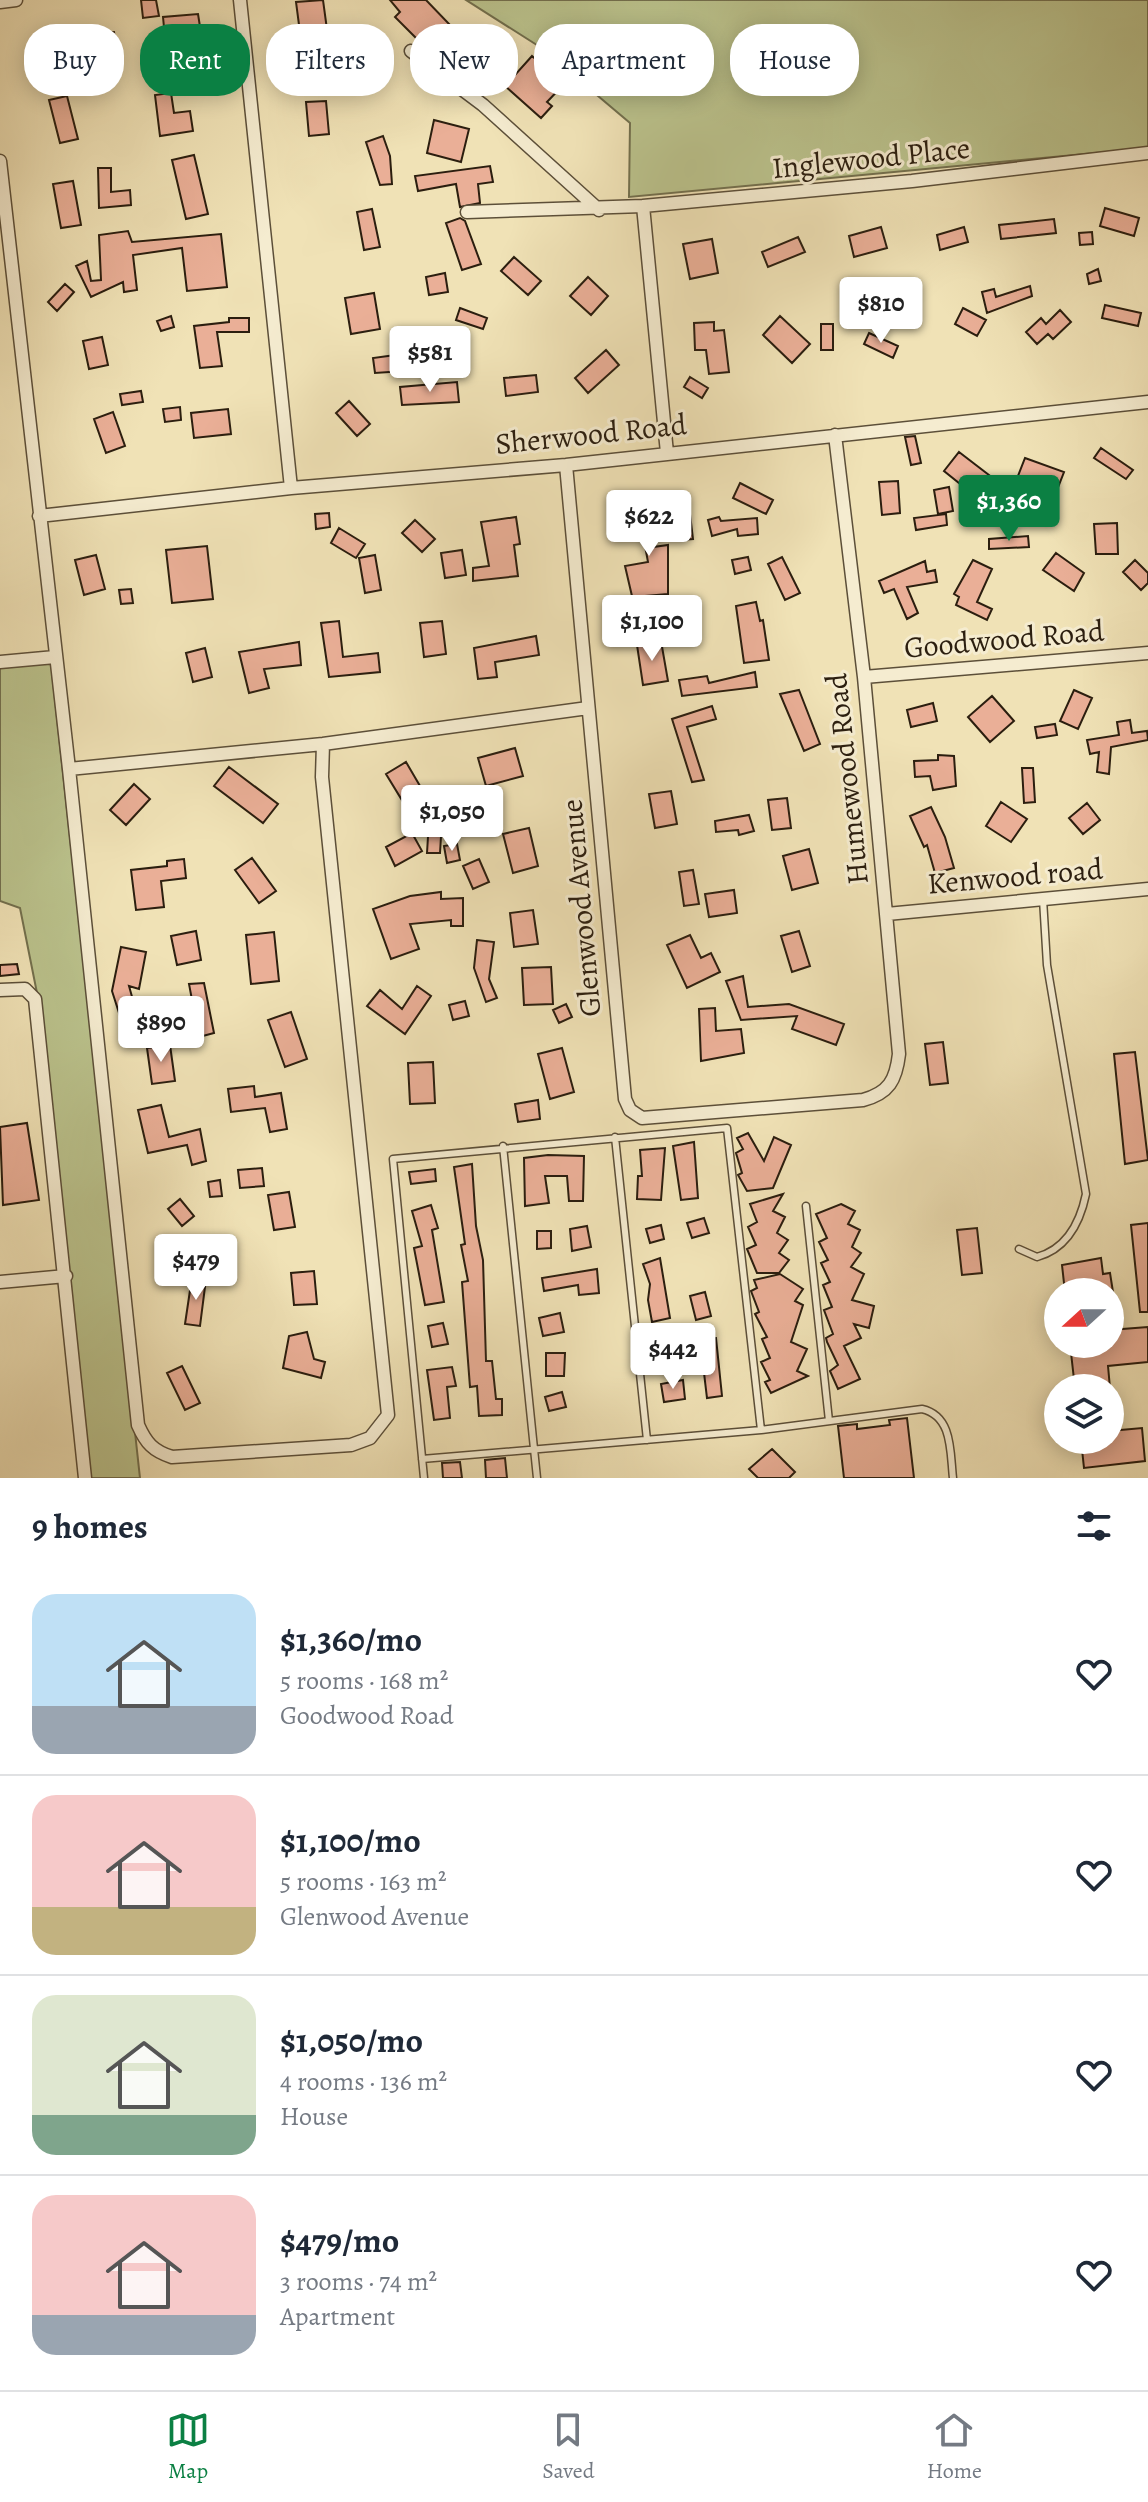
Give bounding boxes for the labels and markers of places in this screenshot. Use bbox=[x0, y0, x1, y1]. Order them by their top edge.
pin: $810 bbox=[834, 277, 928, 345]
pin: $581 bbox=[383, 326, 477, 394]
pin: $1,360 bbox=[944, 475, 1074, 543]
pin: $622 bbox=[602, 490, 696, 558]
pin: $1,100 bbox=[587, 595, 717, 663]
pin: $1,050 bbox=[387, 785, 517, 853]
pin: $890 bbox=[114, 996, 208, 1064]
pin: $479 bbox=[149, 1234, 243, 1302]
pin: $442 bbox=[626, 1323, 720, 1391]

